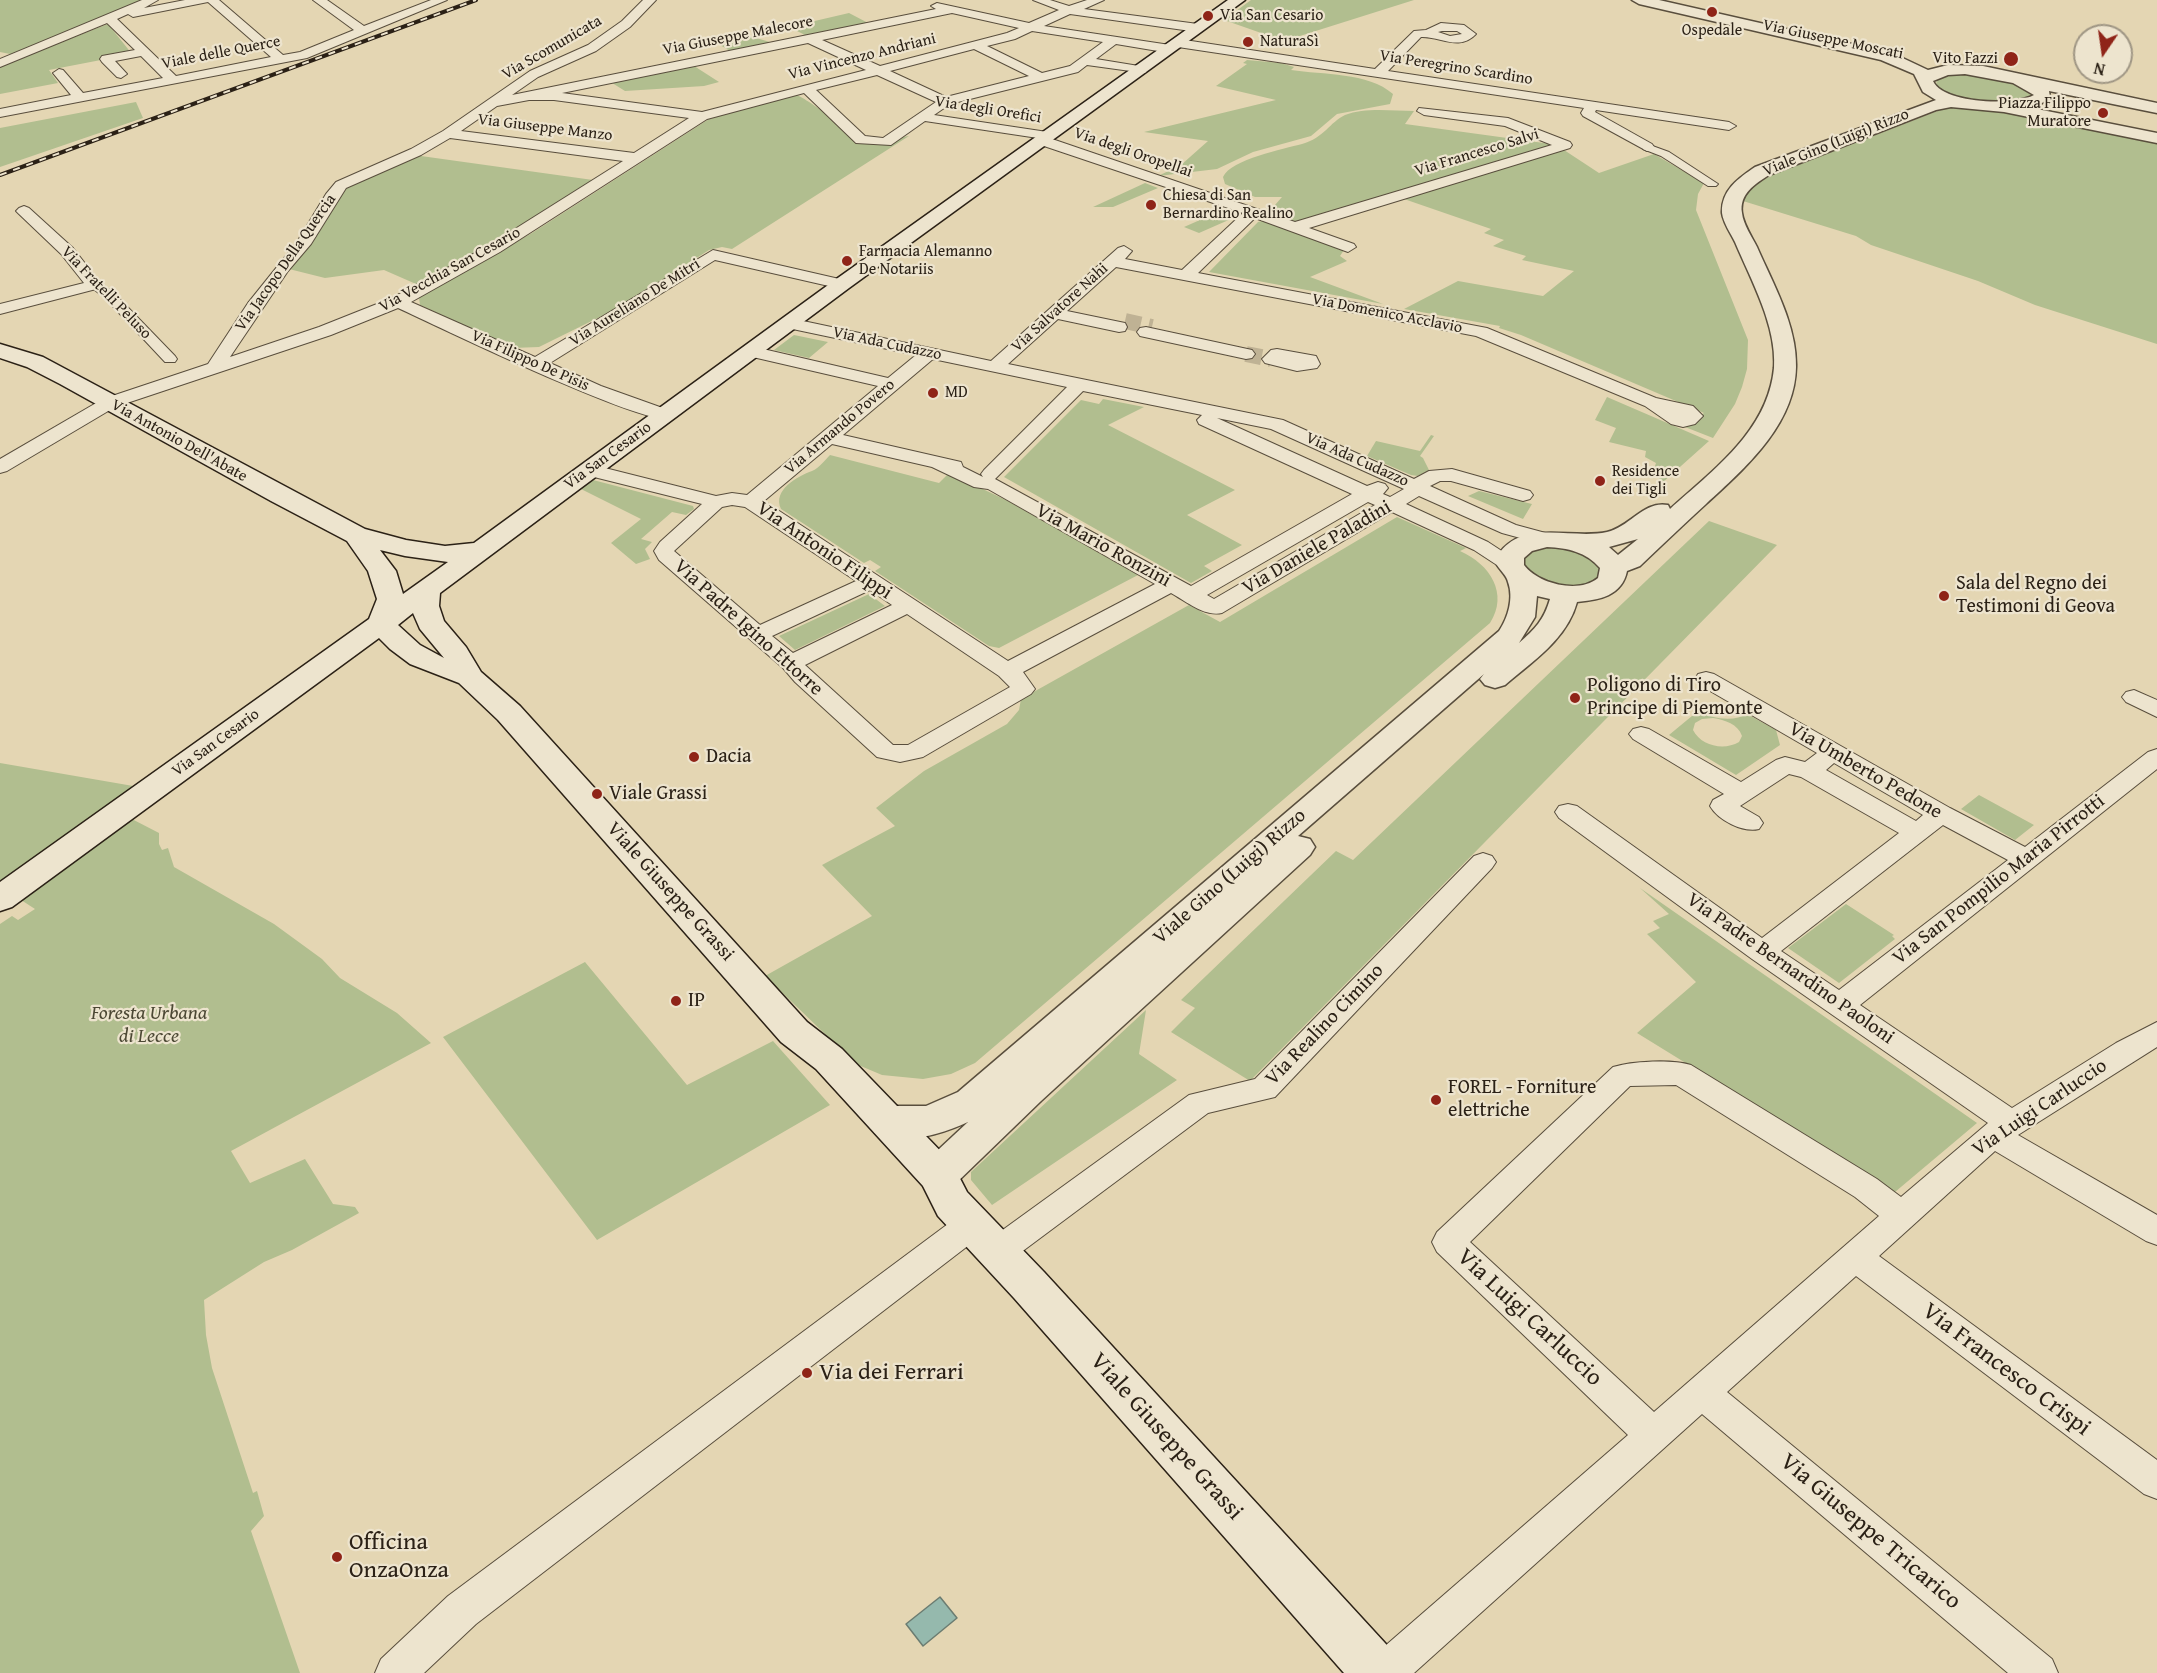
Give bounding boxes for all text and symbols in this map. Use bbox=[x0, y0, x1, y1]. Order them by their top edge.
marker: Ospedale bbox=[1705, 5, 1719, 19]
place label: Via San Cesario bbox=[1220, 6, 1323, 26]
marker: Via San Cesario bbox=[1201, 9, 1215, 23]
street label: Via Scomunicata bbox=[499, 12, 605, 84]
street label: Via Giuseppe Malecore bbox=[661, 12, 815, 60]
street label: Via Giuseppe Moscati bbox=[1761, 16, 1905, 64]
place label: Ospedale bbox=[1682, 21, 1742, 41]
north arrow bbox=[2073, 24, 2133, 84]
street label: Via Vincenzo Andriani bbox=[786, 29, 938, 85]
street label: Viale delle Querce bbox=[160, 32, 282, 74]
place label: NaturaSì bbox=[1260, 32, 1319, 52]
marker: NaturaSì bbox=[1241, 35, 1255, 49]
street label: Via Peregrino Scardino bbox=[1378, 46, 1534, 90]
place label: Vito Fazzi bbox=[1932, 49, 1998, 69]
marker: Vito Fazzi bbox=[2002, 50, 2020, 68]
text: N bbox=[2091, 57, 2107, 82]
street label: Via degli Orefici bbox=[933, 92, 1043, 128]
place label: Piazza Filippo Muratore bbox=[1999, 94, 2091, 132]
street label: Viale Gino (Luigi) Rizzo bbox=[1760, 105, 1912, 181]
marker: Piazza Filippo Muratore bbox=[2096, 106, 2110, 120]
street label: Via Giuseppe Manzo bbox=[477, 110, 613, 146]
street label: Via degli Oropellai bbox=[1071, 124, 1195, 182]
street label: Via Francesco Salvi bbox=[1413, 125, 1541, 181]
place label: Chiesa di San Bernardino Realino bbox=[1163, 186, 1293, 224]
street label: Via Jacopo Della Quercia bbox=[231, 191, 341, 335]
marker: Chiesa di San Bernardino Realino bbox=[1144, 198, 1158, 212]
street label: Via Vecchia San Cesario bbox=[376, 223, 524, 317]
place label: Farmacia Alemanno De Notariis bbox=[859, 242, 992, 280]
street label: Via Fratelli Peluso bbox=[57, 243, 155, 343]
marker: Farmacia Alemanno De Notariis bbox=[840, 254, 854, 268]
street label: Via Aureliano De Mitri bbox=[566, 255, 704, 351]
street label: Via Salvatore Nahi bbox=[1008, 259, 1112, 357]
street label: Via Domenico Acclavio bbox=[1310, 290, 1464, 338]
street label: Via Ada Cudazzo bbox=[831, 323, 943, 365]
street label: Via Filippo De Pisis bbox=[468, 326, 592, 396]
street label: Via Armando Povero bbox=[781, 375, 899, 479]
place label: MD bbox=[945, 383, 968, 403]
marker: MD bbox=[926, 386, 940, 400]
street label: Via Antonio Dell'Abate bbox=[108, 396, 250, 486]
street label: Via San Cesario bbox=[561, 418, 655, 494]
street label: Via Ada Cudazzo bbox=[1302, 429, 1412, 491]
place label: Residence dei Tigli bbox=[1612, 462, 1679, 500]
marker: Residence dei Tigli bbox=[1593, 474, 1607, 488]
street label: Via Daniele Paladini bbox=[1238, 496, 1396, 600]
street label: Via Antonio Filippi bbox=[752, 497, 896, 605]
street label: Via Mario Ronzini bbox=[1031, 499, 1175, 593]
street label: Via Padre Igino Ettorre bbox=[668, 555, 828, 701]
place label: Sala del Regno dei Testimoni di Geova bbox=[1956, 572, 2115, 619]
marker: Sala del Regno dei Testimoni di Geova bbox=[1937, 589, 1951, 603]
place label: Poligono di Tiro Principe di Piemonte bbox=[1587, 674, 1763, 721]
marker: Poligono di Tiro Principe di Piemonte bbox=[1568, 691, 1582, 705]
street label: Via San Cesario bbox=[169, 705, 263, 781]
street label: Via Umberto Pedone bbox=[1784, 717, 1946, 825]
place label: Dacia bbox=[706, 745, 752, 769]
marker: Dacia bbox=[687, 750, 701, 764]
place label: Viale Grassi bbox=[609, 782, 707, 806]
marker: Viale Grassi bbox=[590, 787, 604, 801]
street label: Via San Pompilio Maria Pirrotti bbox=[1888, 790, 2110, 970]
street label: Viale Gino (Luigi) Rizzo bbox=[1149, 804, 1311, 950]
street label: Viale Giuseppe Grassi bbox=[601, 817, 739, 967]
street label: Via Padre Bernardino Paoloni bbox=[1682, 888, 1898, 1050]
street label: Via Realino Cimino bbox=[1261, 959, 1389, 1091]
place label: IP bbox=[688, 989, 705, 1013]
marker: IP bbox=[669, 994, 683, 1008]
park label: Foresta Urbana di Lecce bbox=[91, 1002, 207, 1049]
street label: Via Luigi Carluccio bbox=[1968, 1054, 2112, 1162]
place label: FOREL - Forniture elettriche bbox=[1448, 1076, 1596, 1123]
marker: FOREL - Forniture elettriche bbox=[1429, 1093, 1443, 1107]
street label: Via Luigi Carluccio bbox=[1450, 1243, 1608, 1393]
street label: Via Francesco Crispi bbox=[1916, 1297, 2096, 1443]
street label: Viale Giuseppe Grassi bbox=[1083, 1347, 1249, 1527]
place label: Via dei Ferrari bbox=[819, 1359, 964, 1387]
marker: Via dei Ferrari bbox=[800, 1366, 814, 1380]
street label: Via Giuseppe Tricarico bbox=[1774, 1448, 1966, 1616]
place label: Officina OnzaOnza bbox=[349, 1529, 449, 1585]
marker: Officina OnzaOnza bbox=[330, 1550, 344, 1564]

